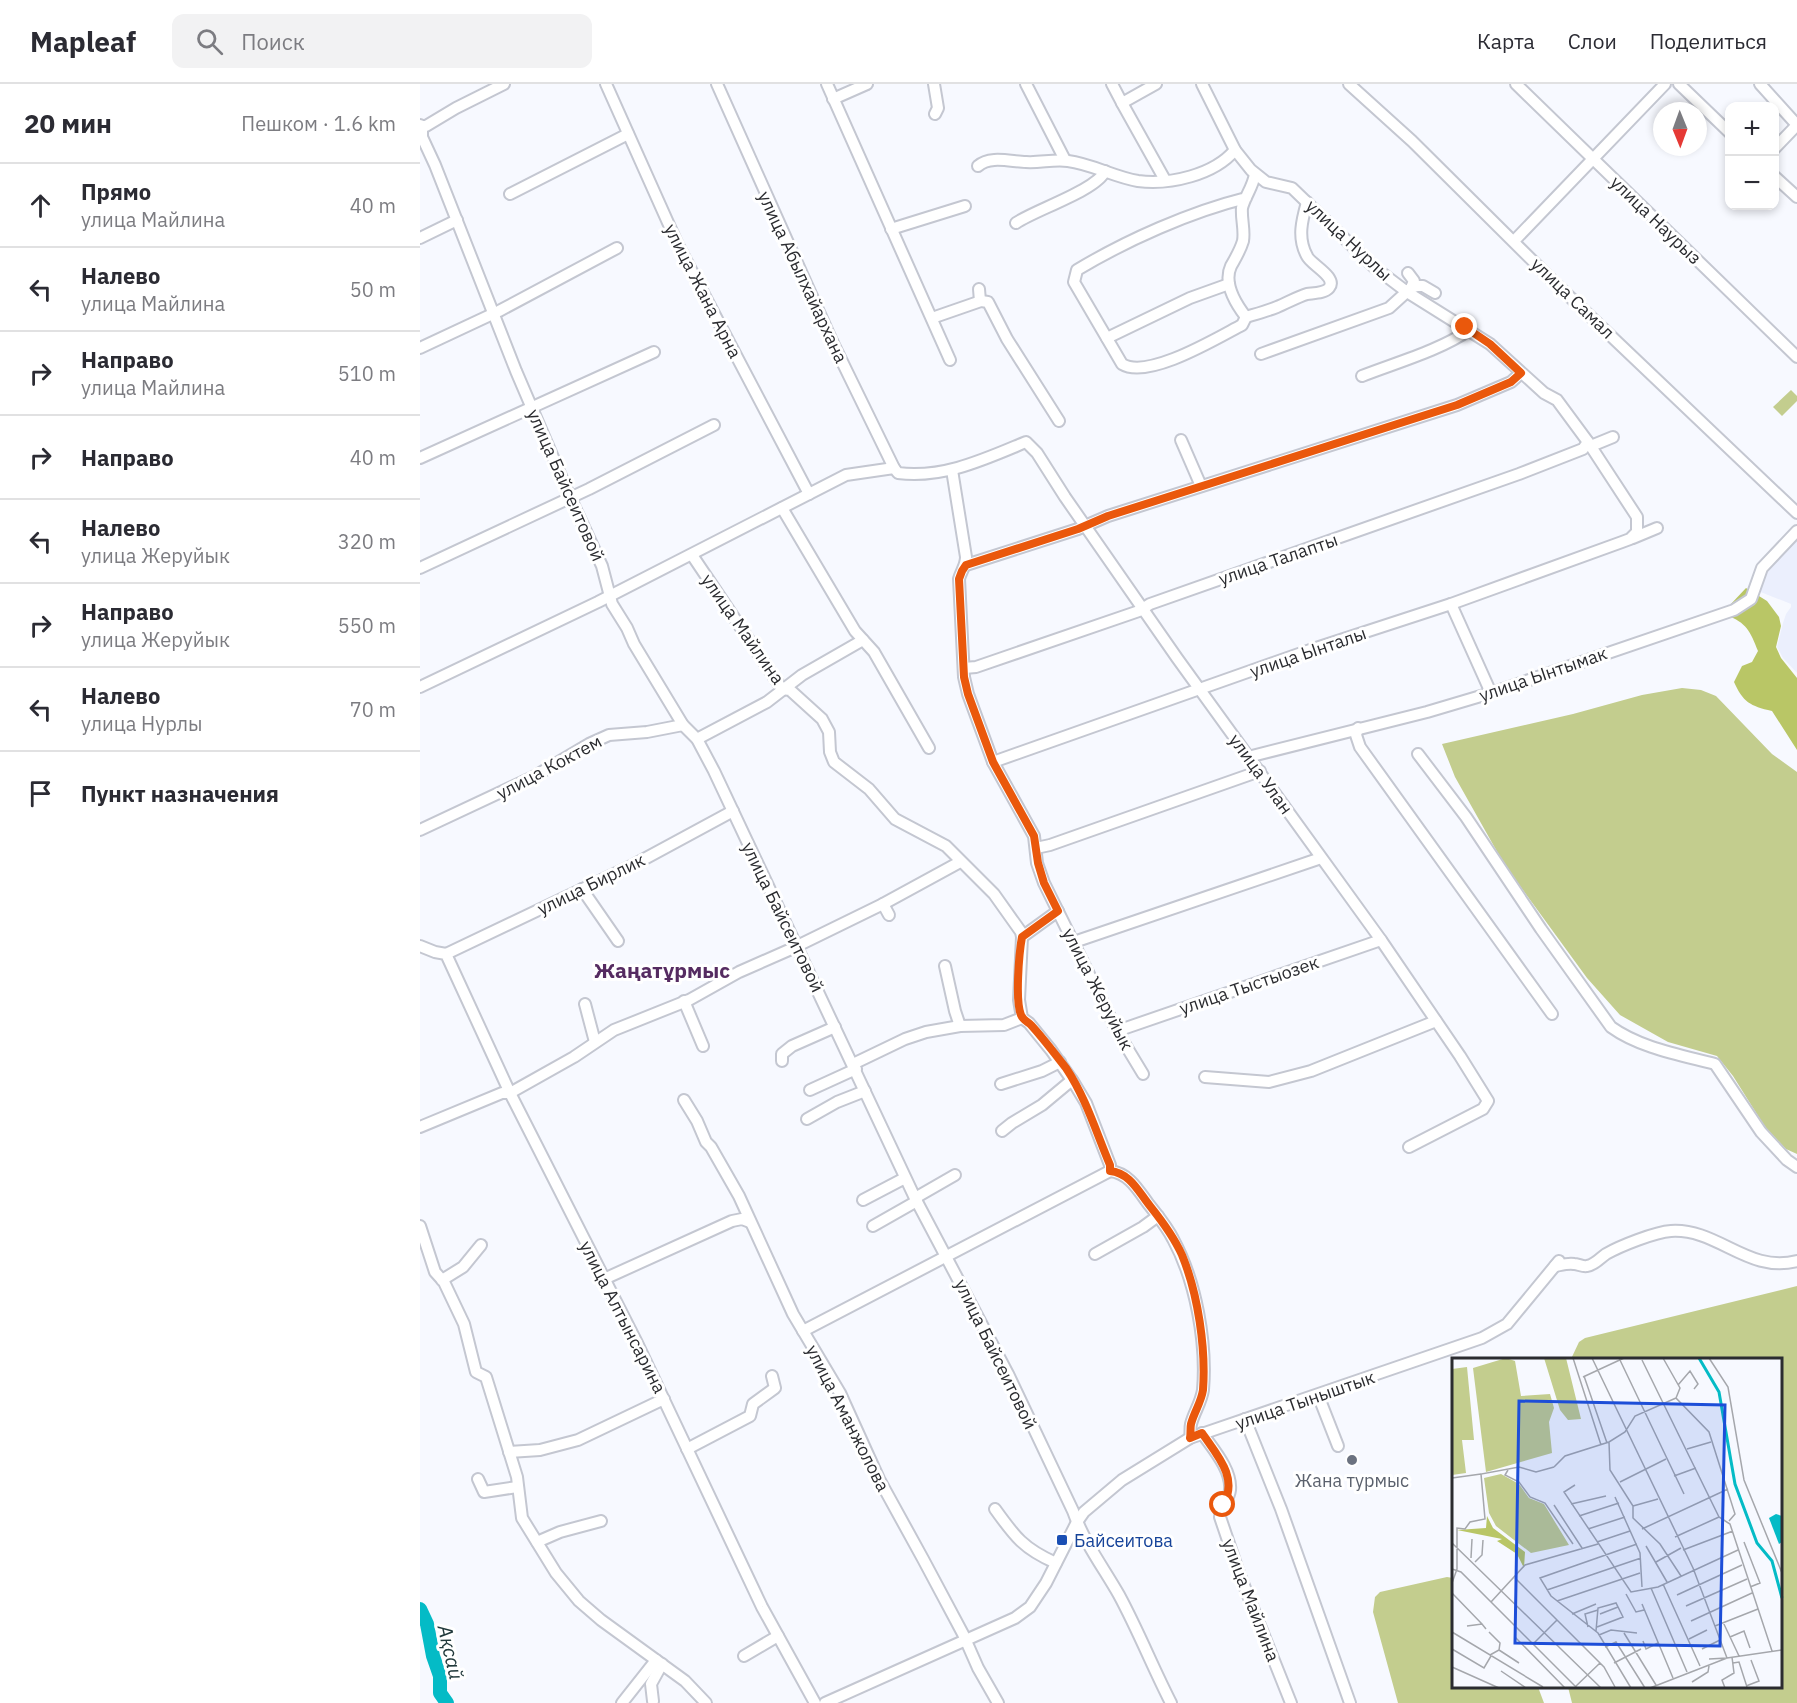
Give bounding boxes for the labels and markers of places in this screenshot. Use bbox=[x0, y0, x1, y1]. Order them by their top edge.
marker: Жана турмыс bbox=[1345, 1453, 1359, 1467]
place label: Жана турмыс bbox=[1295, 1469, 1409, 1492]
place label: Байсеитова bbox=[1074, 1529, 1173, 1552]
marker: Байсеитова bbox=[1055, 1533, 1069, 1547]

